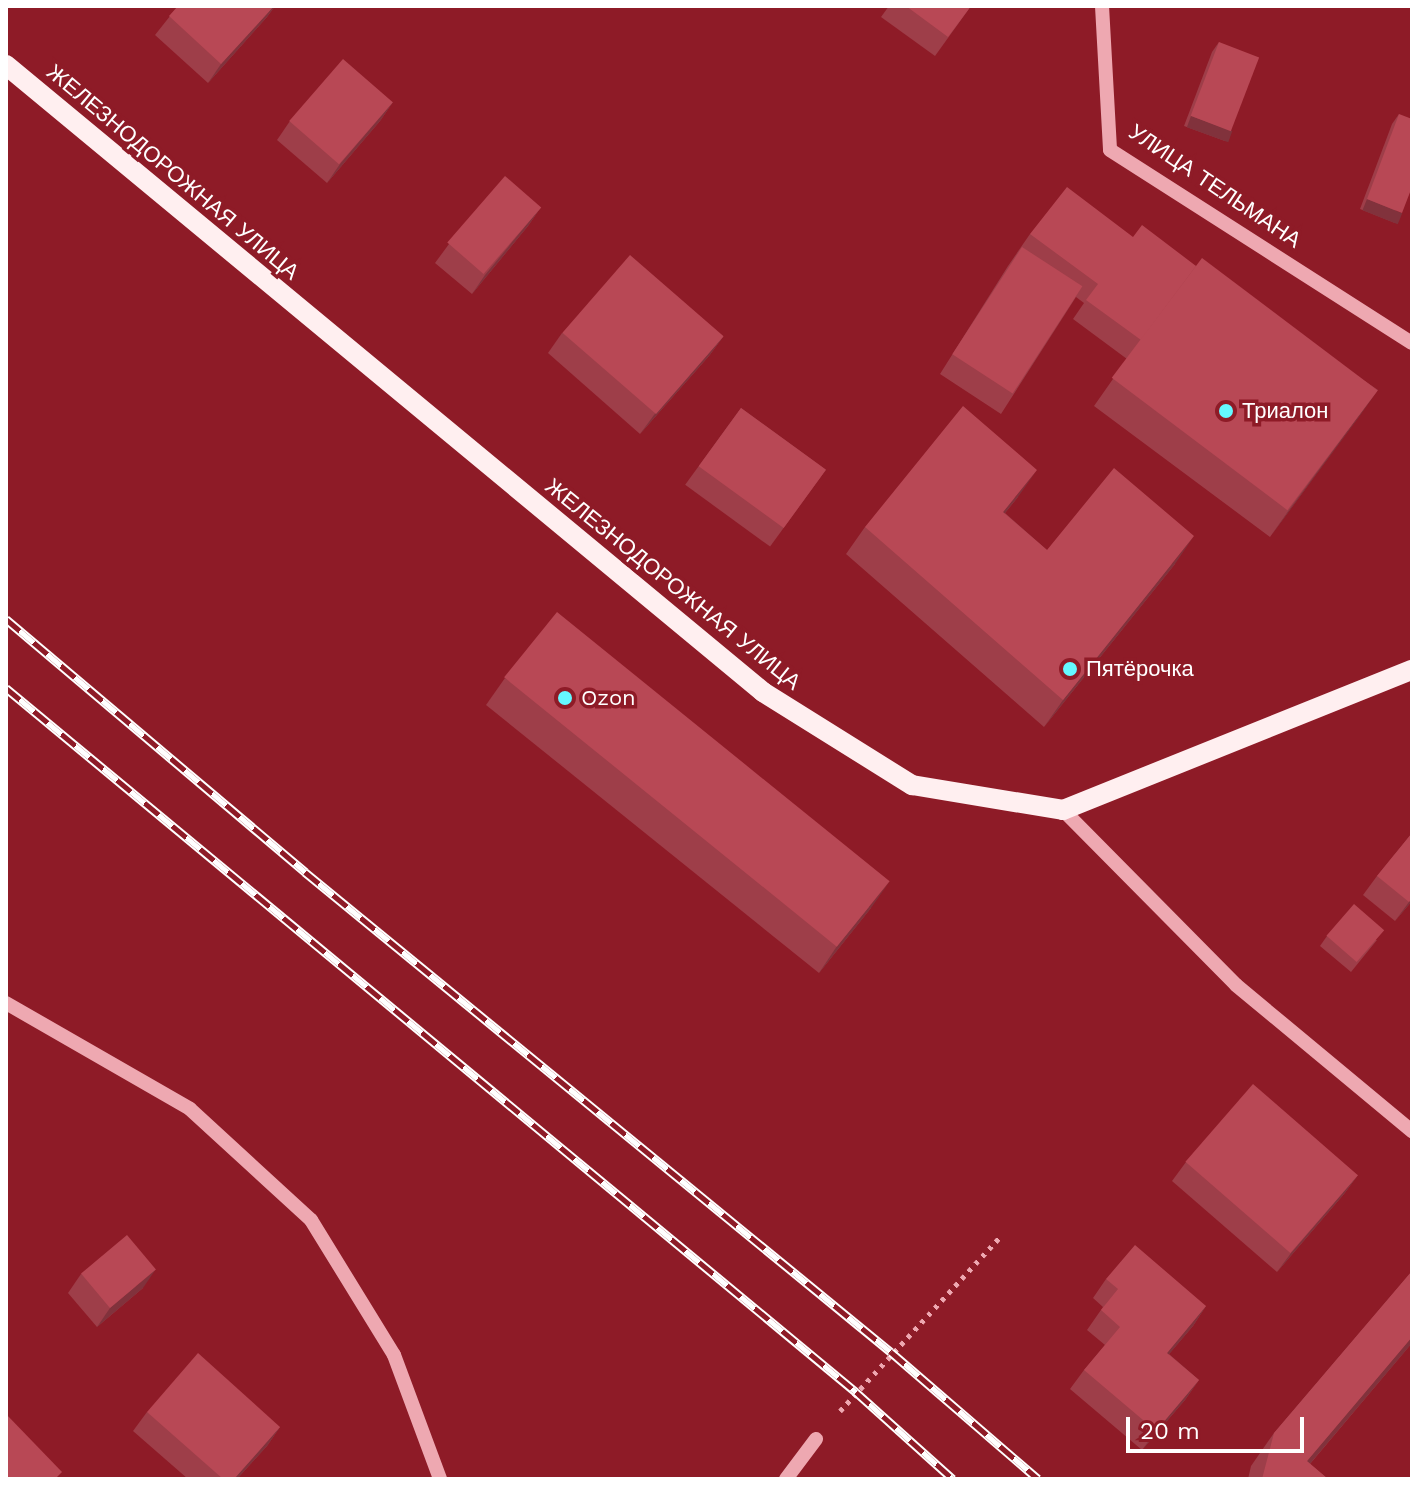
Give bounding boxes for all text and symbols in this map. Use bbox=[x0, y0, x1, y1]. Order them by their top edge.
street label: ЖЕЛЕЗНОДОРОЖНАЯ УЛИЦА bbox=[42, 59, 304, 285]
street label: УЛИЦА ТЕЛЬМАНА bbox=[1124, 119, 1306, 253]
place label: Триалон bbox=[1242, 398, 1328, 424]
marker: Триалон bbox=[1217, 402, 1235, 420]
street label: ЖЕЛЕЗНОДОРОЖНАЯ УЛИЦА bbox=[540, 473, 806, 695]
place label: Пятёрочка bbox=[1086, 656, 1194, 682]
marker: Пятёрочка bbox=[1061, 660, 1079, 678]
place label: Ozon bbox=[581, 685, 636, 711]
marker: Ozon bbox=[556, 689, 574, 707]
scale bar bbox=[1130, 1401, 1308, 1451]
text: 20 m bbox=[1140, 1417, 1200, 1445]

